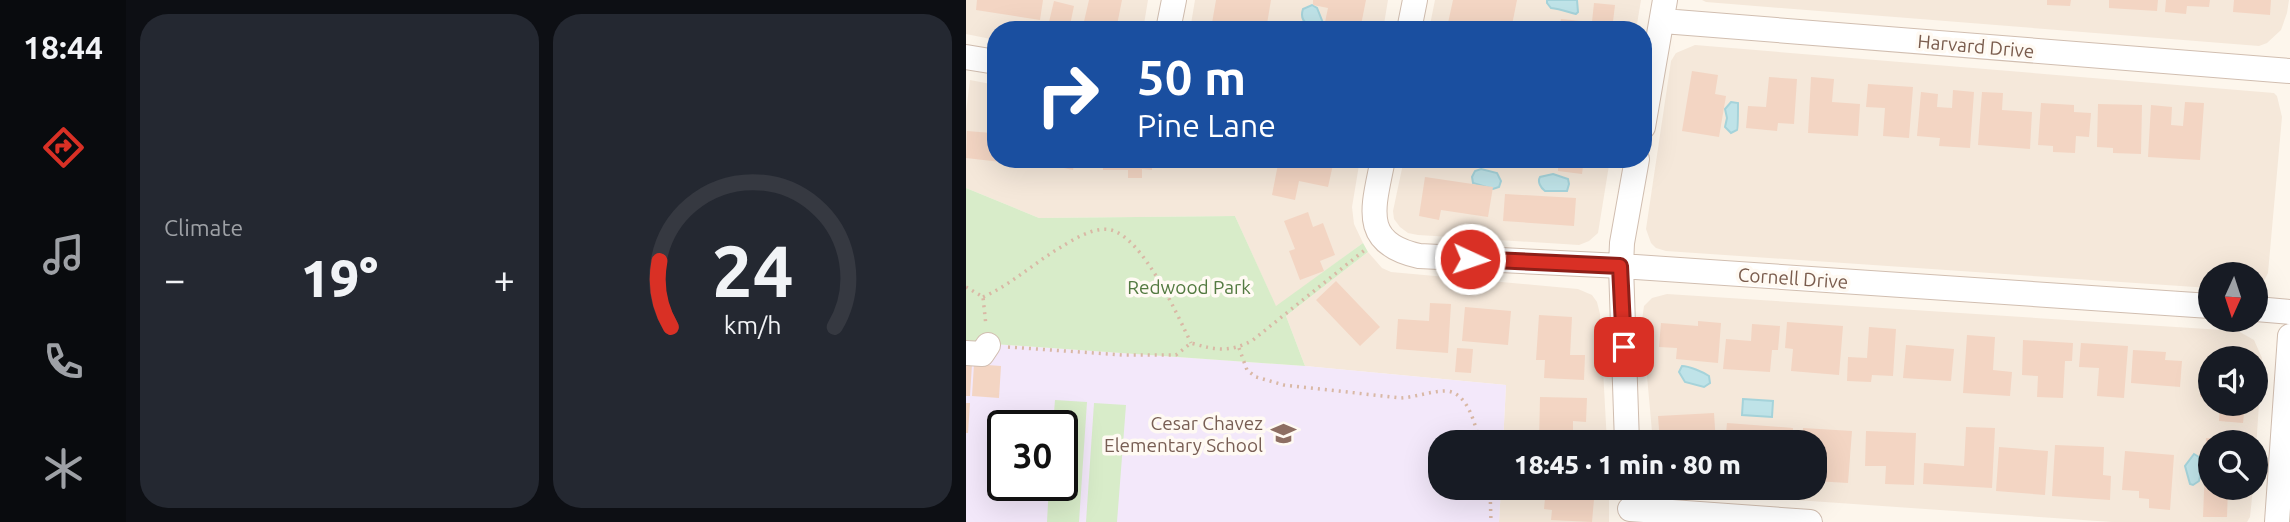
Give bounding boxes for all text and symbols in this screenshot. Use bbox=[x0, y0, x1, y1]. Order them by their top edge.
text: 18:44 bbox=[23, 29, 103, 65]
street label: Harvard Drive bbox=[1917, 30, 2035, 62]
icon: right bbox=[1022, 49, 1113, 140]
text: 50 m bbox=[1137, 49, 1246, 104]
text: Pine Lane bbox=[1137, 107, 1276, 143]
icon: directions bbox=[39, 123, 88, 172]
text: Climate bbox=[164, 215, 243, 240]
position arrow bbox=[1433, 222, 1507, 296]
text: 24 bbox=[711, 229, 794, 311]
icon: music bbox=[39, 230, 88, 279]
text: 19° bbox=[301, 249, 378, 307]
text: − bbox=[164, 258, 185, 300]
text: + bbox=[494, 258, 515, 300]
north arrow bbox=[2198, 262, 2268, 332]
map controls bbox=[2198, 262, 2268, 500]
street label: Cornell Drive bbox=[1737, 263, 1849, 293]
park label: Redwood Park bbox=[1127, 276, 1251, 298]
text: km/h bbox=[724, 311, 781, 339]
pin bbox=[1594, 317, 1654, 377]
icon: arrive bbox=[1605, 328, 1643, 366]
icon: phone bbox=[39, 337, 88, 386]
button: sound bbox=[2198, 346, 2268, 416]
speed limit sign: 30 bbox=[987, 410, 1078, 501]
place label: Cesar Chavez Elementary School bbox=[1104, 412, 1263, 456]
school or university icon: Cesar Chavez Elementary School bbox=[1269, 420, 1297, 448]
button: search bbox=[2198, 430, 2268, 500]
icon: climate bbox=[39, 444, 88, 493]
text: 18:45 · 1 min · 80 m bbox=[1514, 450, 1741, 479]

